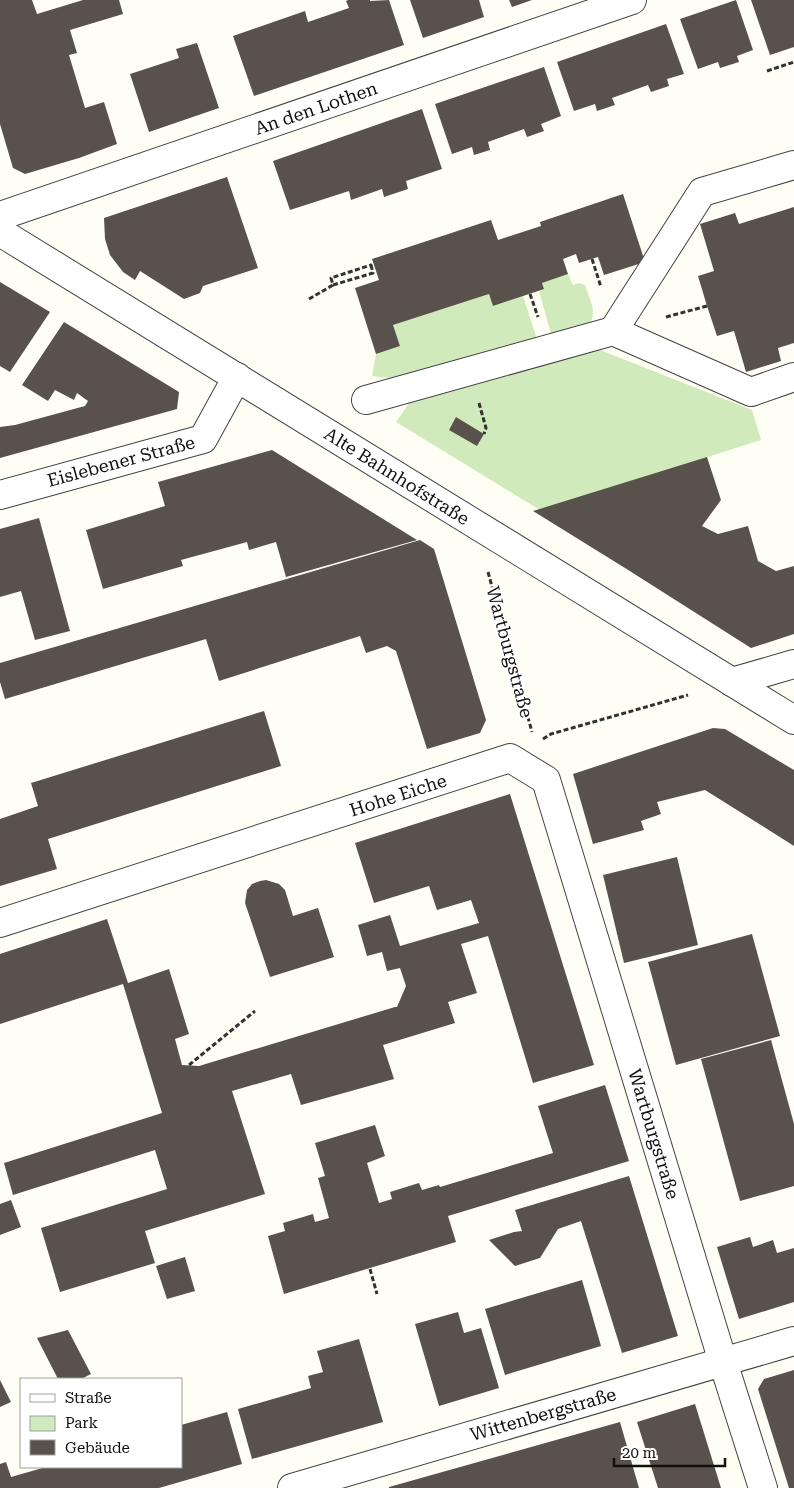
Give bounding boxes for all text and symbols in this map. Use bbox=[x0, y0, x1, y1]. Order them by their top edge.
street label: An den Lothen bbox=[252, 77, 381, 139]
street label: Alte Bahnhofstraße bbox=[321, 423, 473, 529]
street label: Eislebener Straße bbox=[45, 431, 197, 491]
street label: Wartburgstraße bbox=[482, 584, 538, 720]
street label: Hohe Eiche bbox=[347, 769, 449, 821]
street label: Wartburgstraße bbox=[624, 1066, 684, 1202]
legend bbox=[20, 1378, 182, 1468]
street label: Wittenbergstraße bbox=[468, 1383, 618, 1445]
text: Straße bbox=[65, 1389, 112, 1407]
text: Park bbox=[65, 1414, 99, 1432]
scale bar bbox=[614, 1436, 725, 1468]
text: Gebäude bbox=[65, 1439, 130, 1457]
text: 20 m bbox=[622, 1444, 657, 1462]

